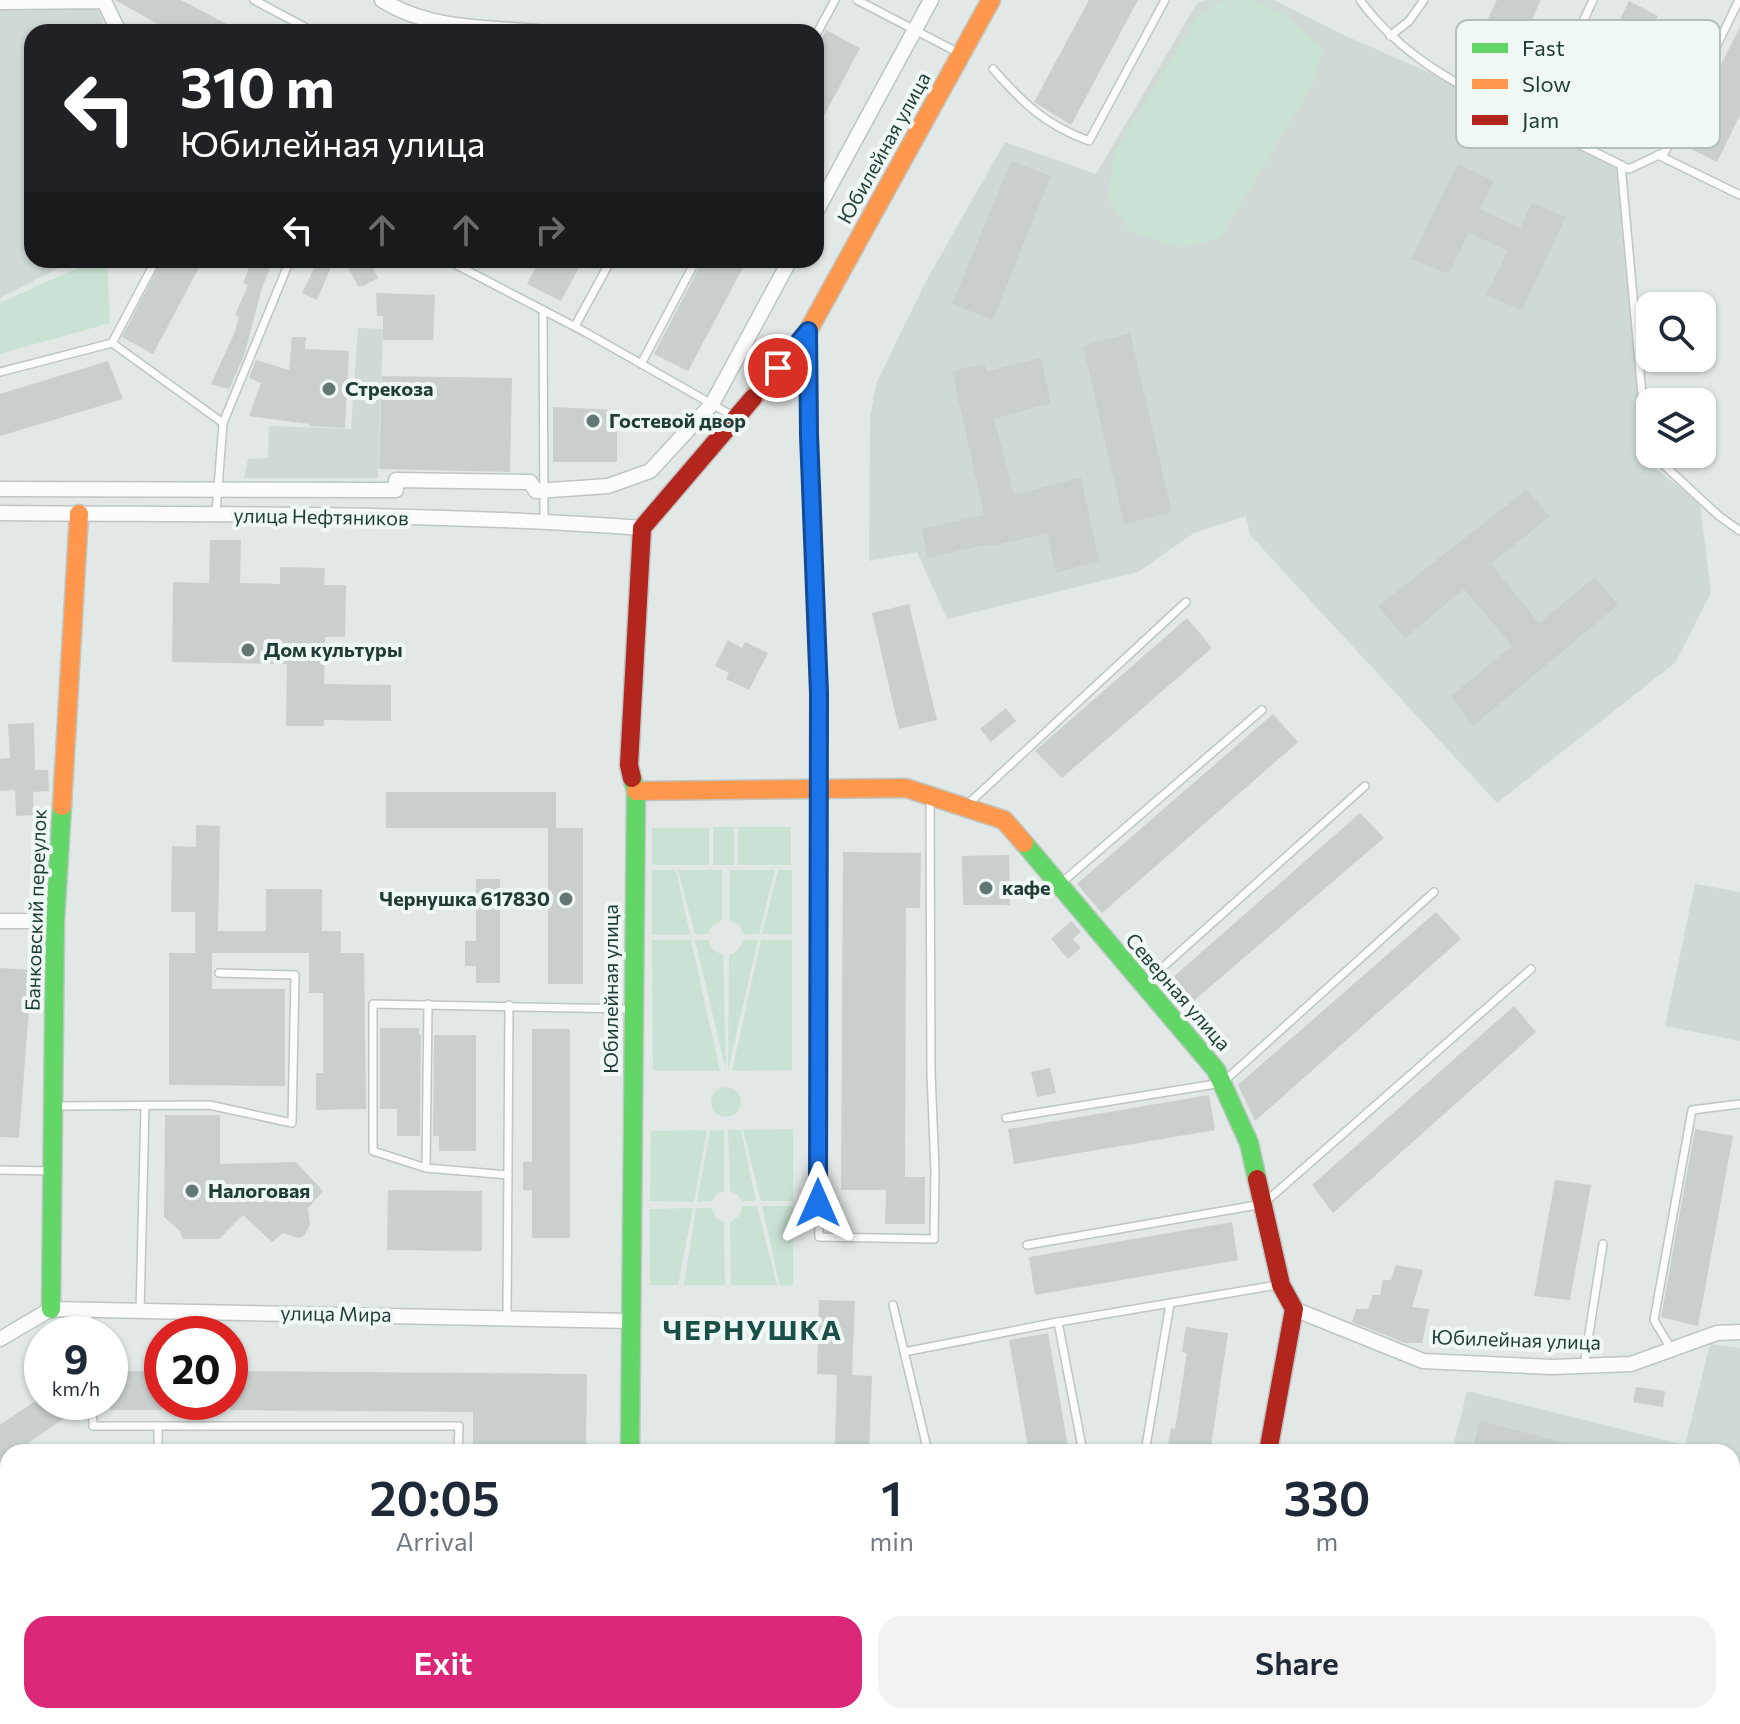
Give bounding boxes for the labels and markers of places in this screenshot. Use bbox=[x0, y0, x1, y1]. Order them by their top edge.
pin bbox=[744, 334, 812, 402]
place label: Стрекоза bbox=[345, 376, 433, 400]
marker: Стрекоза bbox=[320, 380, 338, 398]
place label: Гостевой двор bbox=[609, 408, 746, 432]
marker: Гостевой двор bbox=[584, 412, 602, 430]
place label: Дом культуры bbox=[264, 637, 403, 661]
marker: Дом культуры bbox=[239, 641, 257, 659]
place label: кафе bbox=[1002, 875, 1051, 899]
marker: кафе bbox=[977, 879, 995, 897]
place label: Чернушка 617830 bbox=[379, 886, 550, 910]
marker: Чернушка 617830 bbox=[557, 890, 575, 908]
place label: Налоговая bbox=[208, 1178, 310, 1202]
marker: Налоговая bbox=[183, 1182, 201, 1200]

